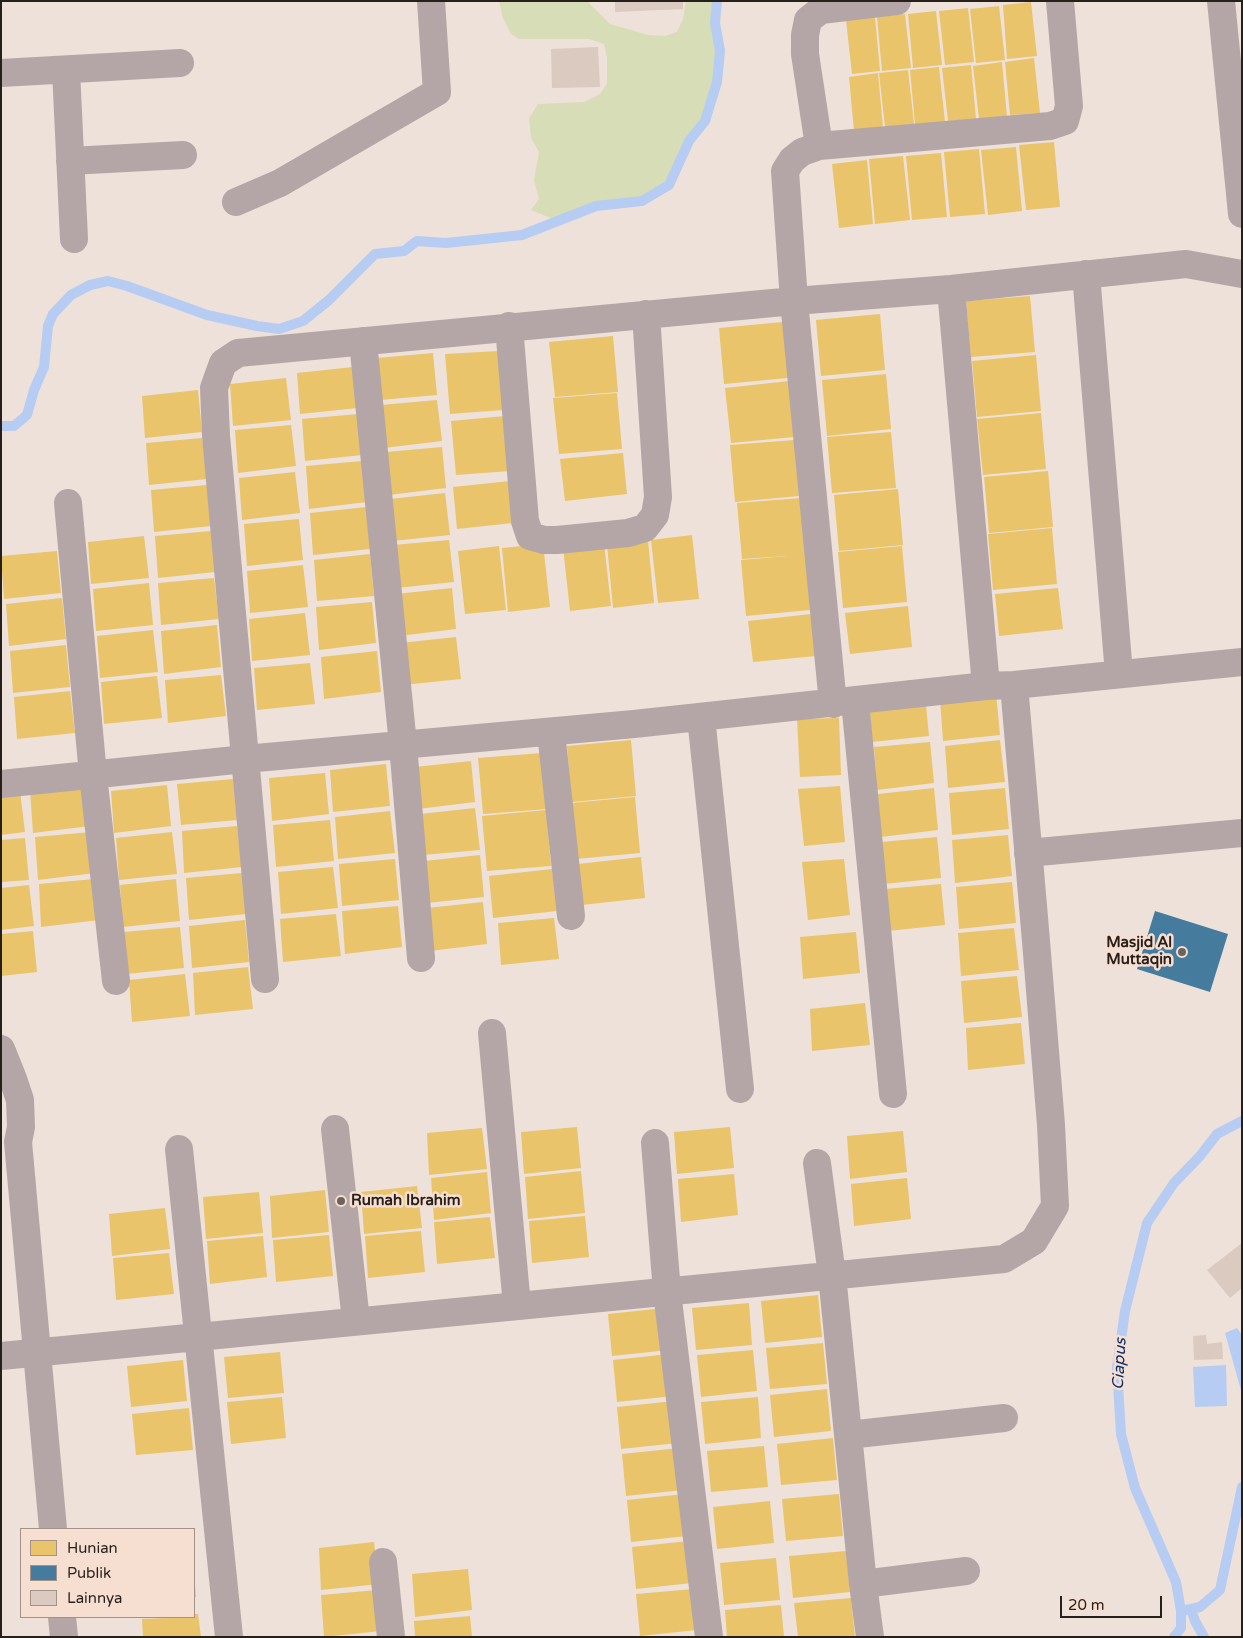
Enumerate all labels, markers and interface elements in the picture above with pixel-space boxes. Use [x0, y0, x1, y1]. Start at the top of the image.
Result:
place label: Masjid Al Muttaqin [1106, 934, 1172, 969]
marker: Masjid Al Muttaqin [1176, 946, 1188, 958]
place label: Rumah Ibrahim [351, 1192, 460, 1210]
marker: Rumah Ibrahim [335, 1195, 347, 1207]
water label: Ciapus [1109, 1338, 1131, 1390]
legend [20, 1528, 195, 1618]
text: Hunian [67, 1539, 118, 1557]
text: Publik [67, 1564, 111, 1582]
scale bar [1063, 1586, 1166, 1618]
text: Lainnya [67, 1589, 122, 1607]
text: 20 m [1068, 1596, 1105, 1614]

